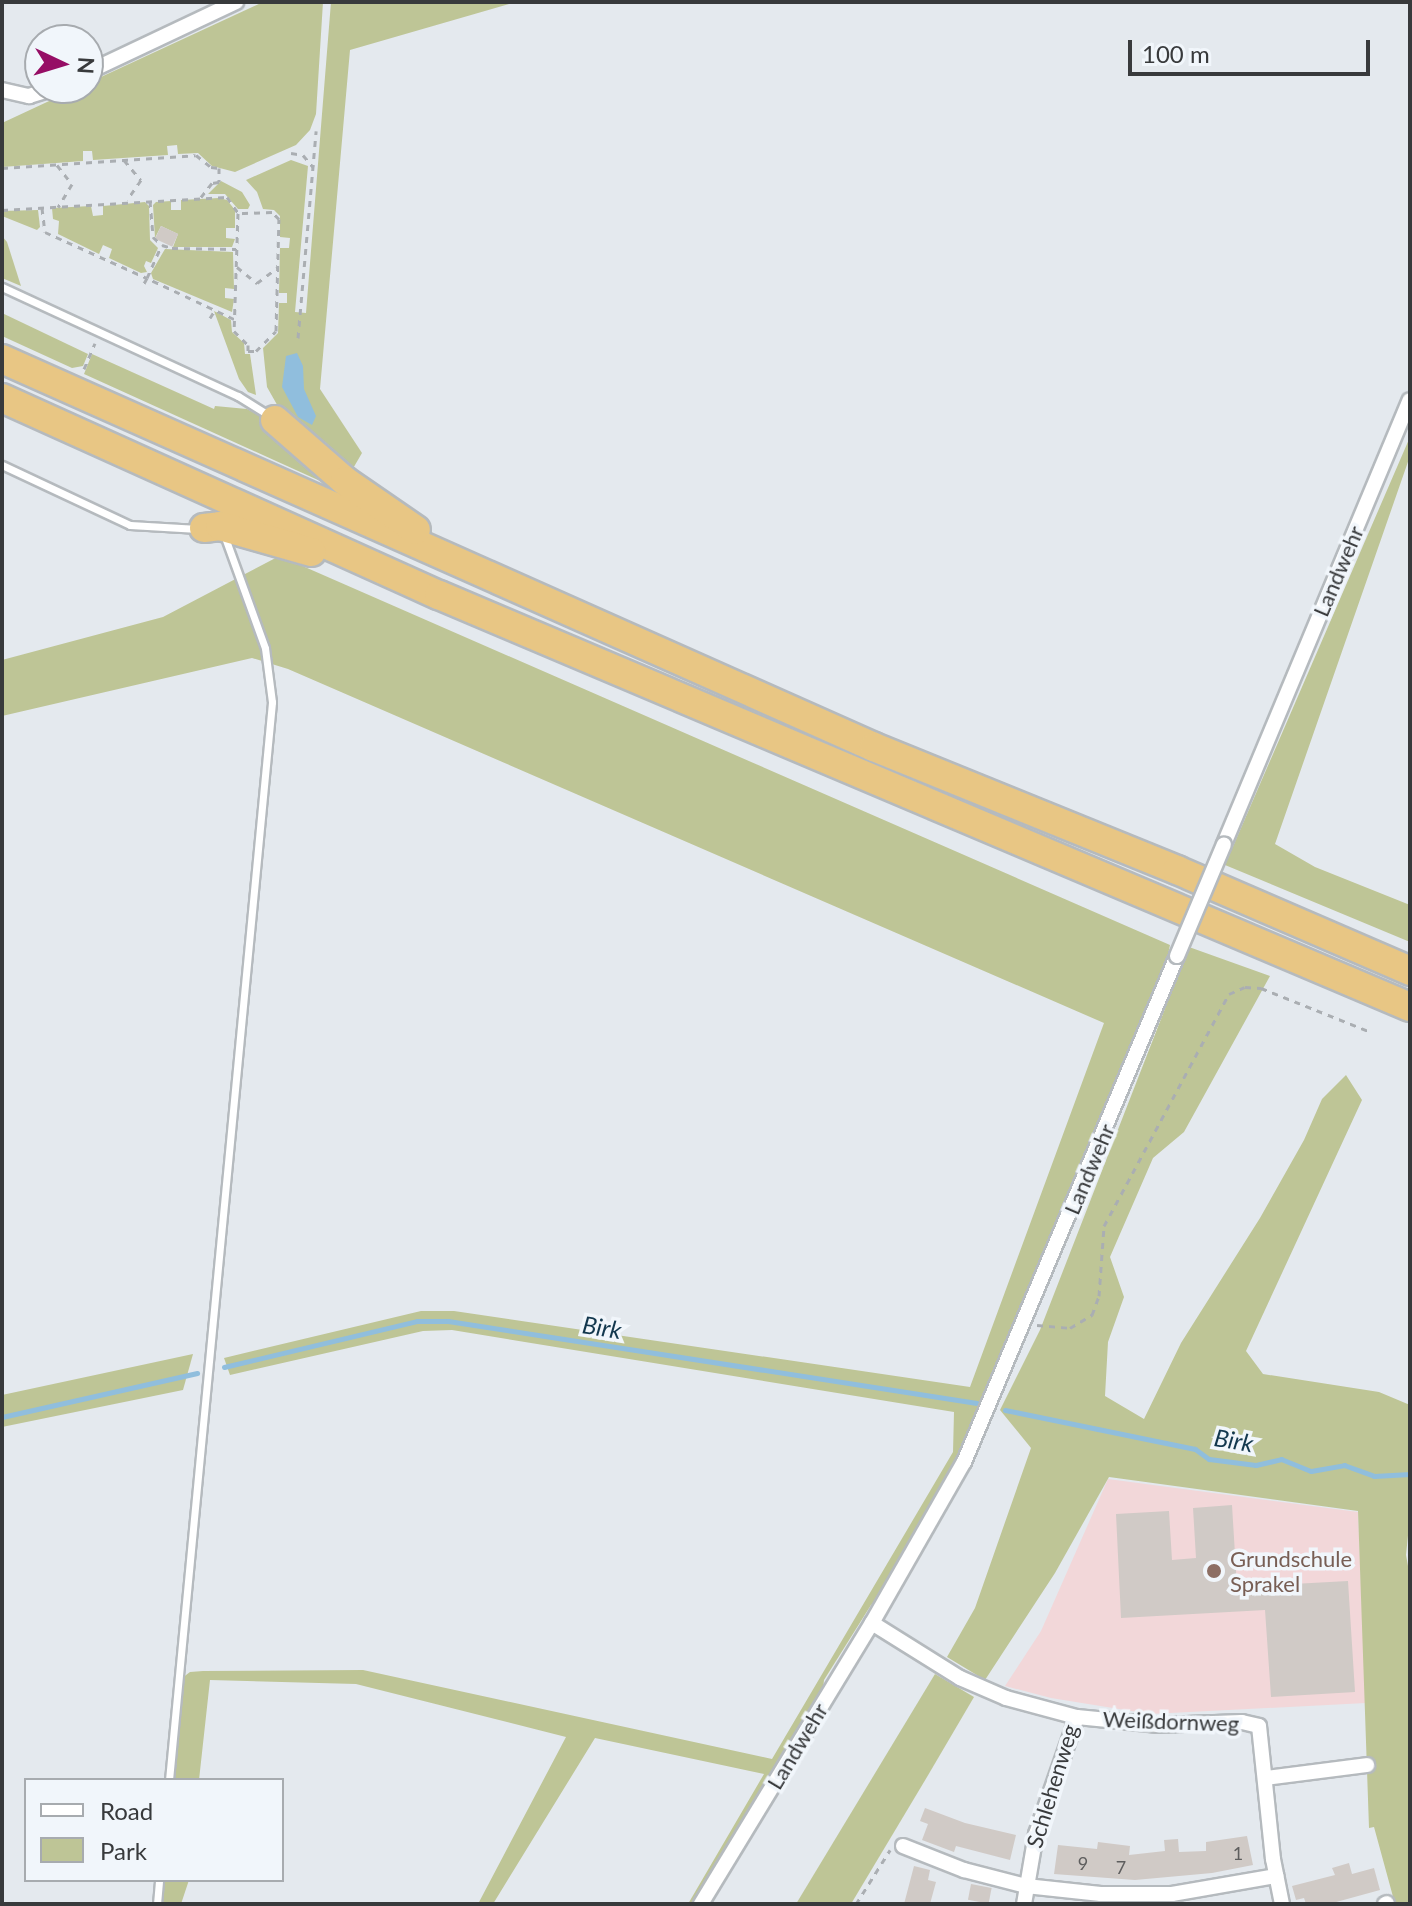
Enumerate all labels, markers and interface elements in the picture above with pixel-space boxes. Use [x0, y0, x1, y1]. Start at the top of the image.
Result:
north arrow [24, 24, 104, 104]
scale bar [1132, 24, 1374, 74]
text: 100 m [1142, 39, 1210, 68]
text: N [72, 56, 101, 75]
street label: Landwehr [1307, 522, 1369, 620]
street label: Landwehr [1058, 1120, 1120, 1218]
water label: Birk [580, 1310, 624, 1344]
water label: Birk [1212, 1422, 1256, 1458]
place label: Grundschule Sprakel [1230, 1545, 1352, 1596]
marker: Grundschule Sprakel [1205, 1562, 1223, 1580]
street label: Landwehr [761, 1698, 833, 1794]
street label: Weißdornweg [1102, 1705, 1240, 1737]
street label: Schlehenweg [1021, 1721, 1083, 1851]
legend [24, 1778, 284, 1882]
text: Road [100, 1796, 153, 1825]
text: Park [100, 1836, 147, 1865]
house number: 1 [1233, 1842, 1243, 1864]
house number: 9 [1078, 1852, 1088, 1874]
house number: 7 [1116, 1856, 1126, 1878]

